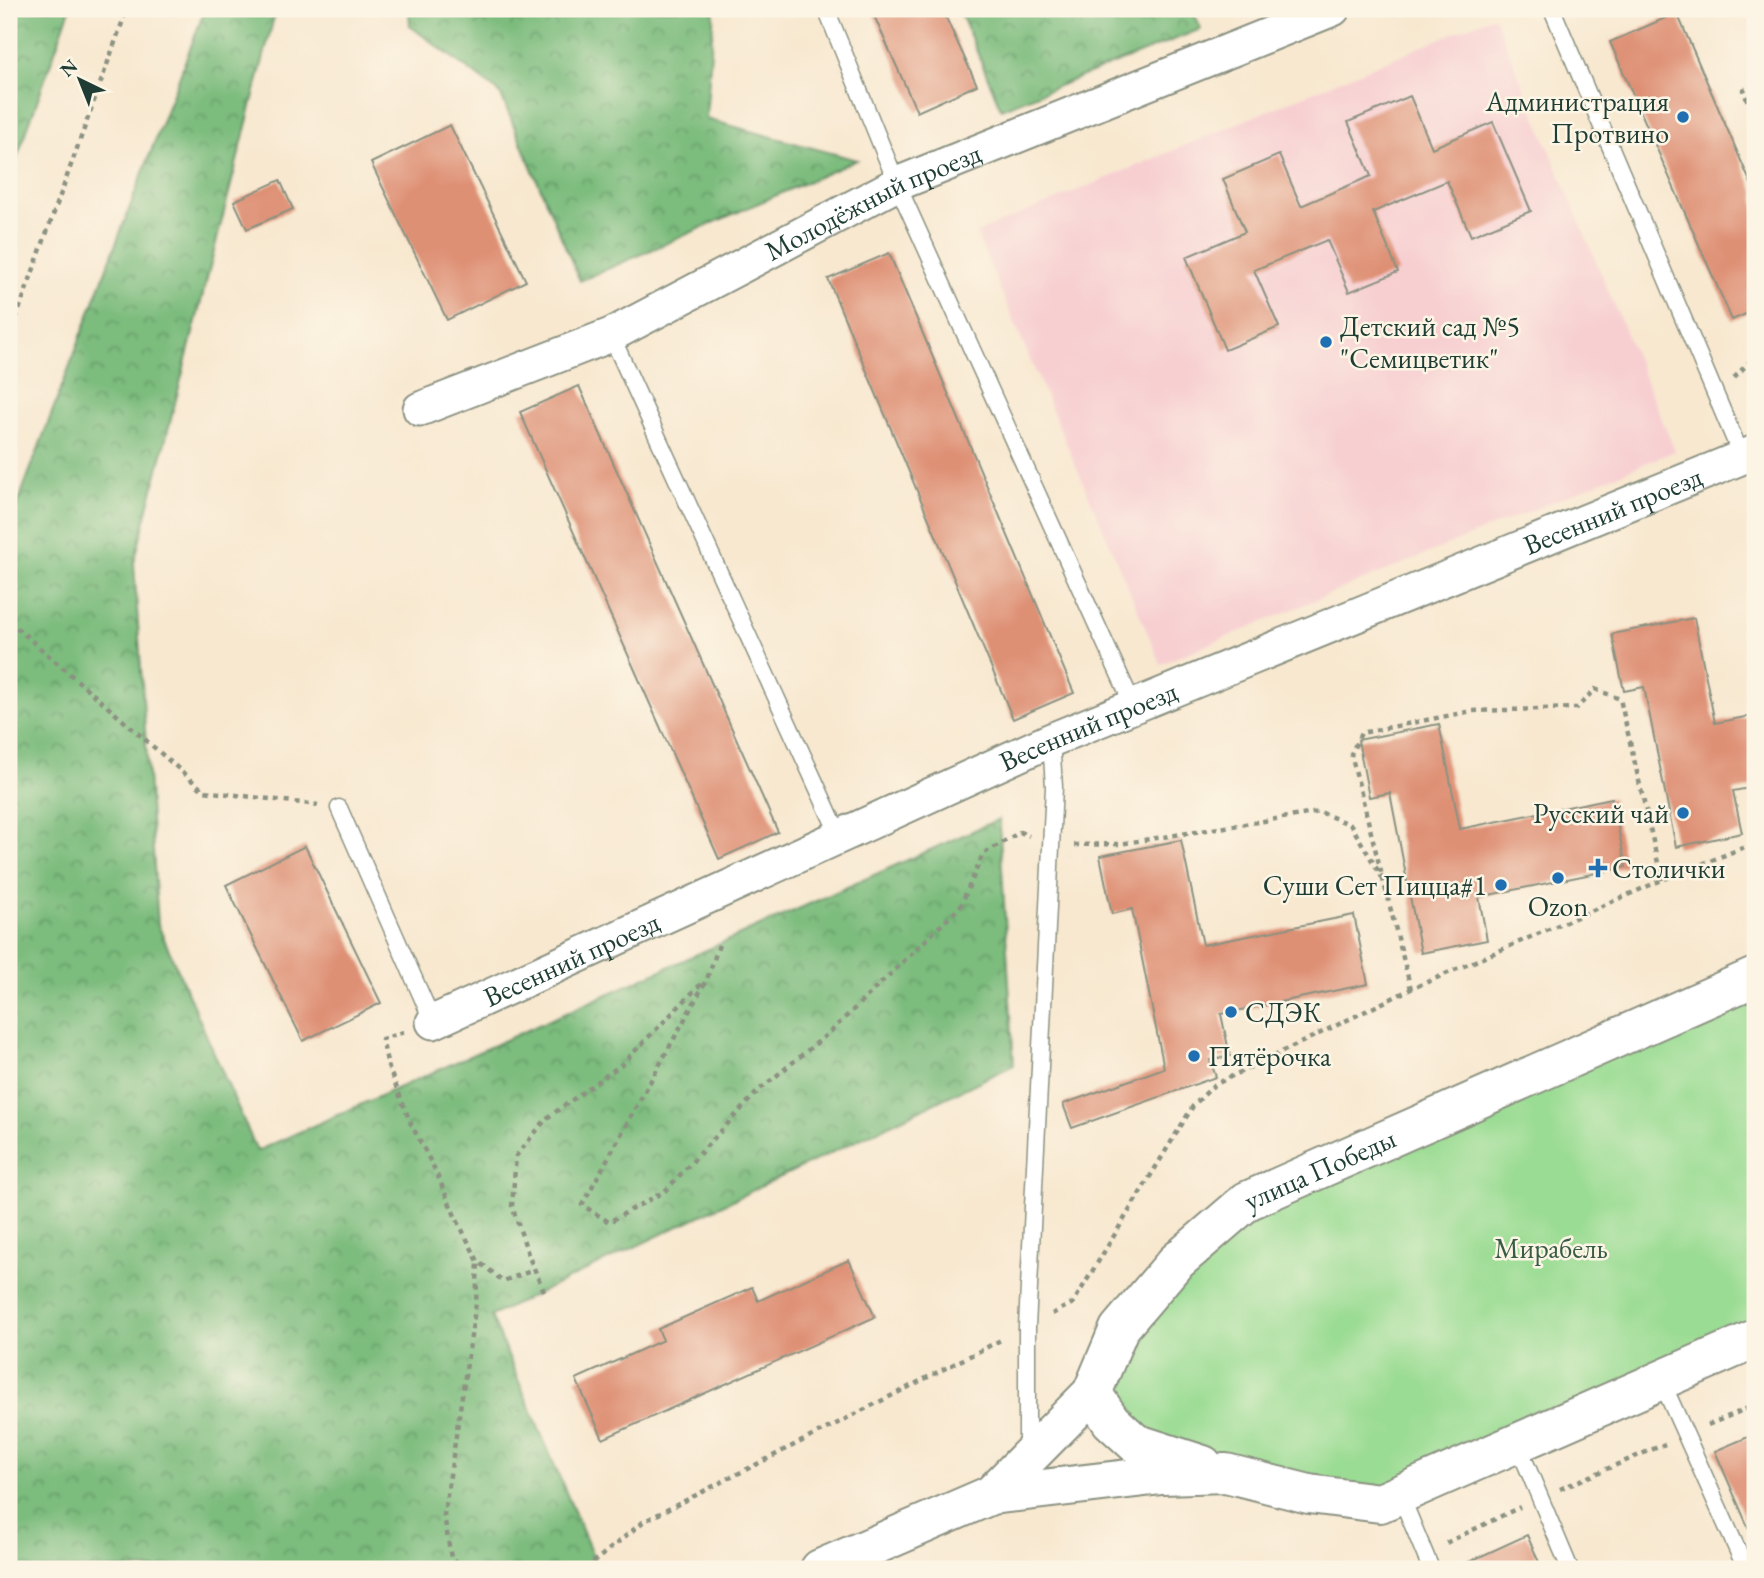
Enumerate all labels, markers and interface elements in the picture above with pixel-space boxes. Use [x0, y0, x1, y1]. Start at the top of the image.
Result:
north arrow [46, 46, 116, 116]
text: N [55, 53, 83, 82]
place label: Администрация Протвино [1485, 83, 1669, 151]
marker: Администрация Протвино [1675, 109, 1691, 125]
street label: Молодёжный проезд [758, 134, 986, 269]
place label: Детский сад №5 "Семицветик" [1340, 308, 1520, 376]
marker: Детский сад №5 "Семицветик" [1318, 334, 1334, 350]
street label: Весенний проезд [1518, 458, 1707, 563]
street label: Весенний проезд [993, 672, 1183, 779]
place label: Русский чай [1533, 795, 1669, 831]
marker: Русский чай [1675, 805, 1691, 821]
place label: Столички [1612, 850, 1726, 886]
marker: Столички [1590, 860, 1606, 876]
place label: Суши Сет Пицца#1 [1263, 867, 1487, 903]
marker: Ozon [1550, 870, 1566, 886]
marker: Суши Сет Пицца#1 [1493, 877, 1509, 893]
place label: Ozon [1528, 888, 1588, 924]
street label: Весенний проезд [478, 903, 665, 1015]
place label: СДЭК [1245, 994, 1322, 1030]
marker: СДЭК [1223, 1004, 1239, 1020]
place label: Пятёрочка [1208, 1038, 1332, 1074]
marker: Пятёрочка [1186, 1048, 1202, 1064]
street label: улица Победы [1238, 1120, 1401, 1218]
park label: Мирабель [1494, 1230, 1608, 1266]

